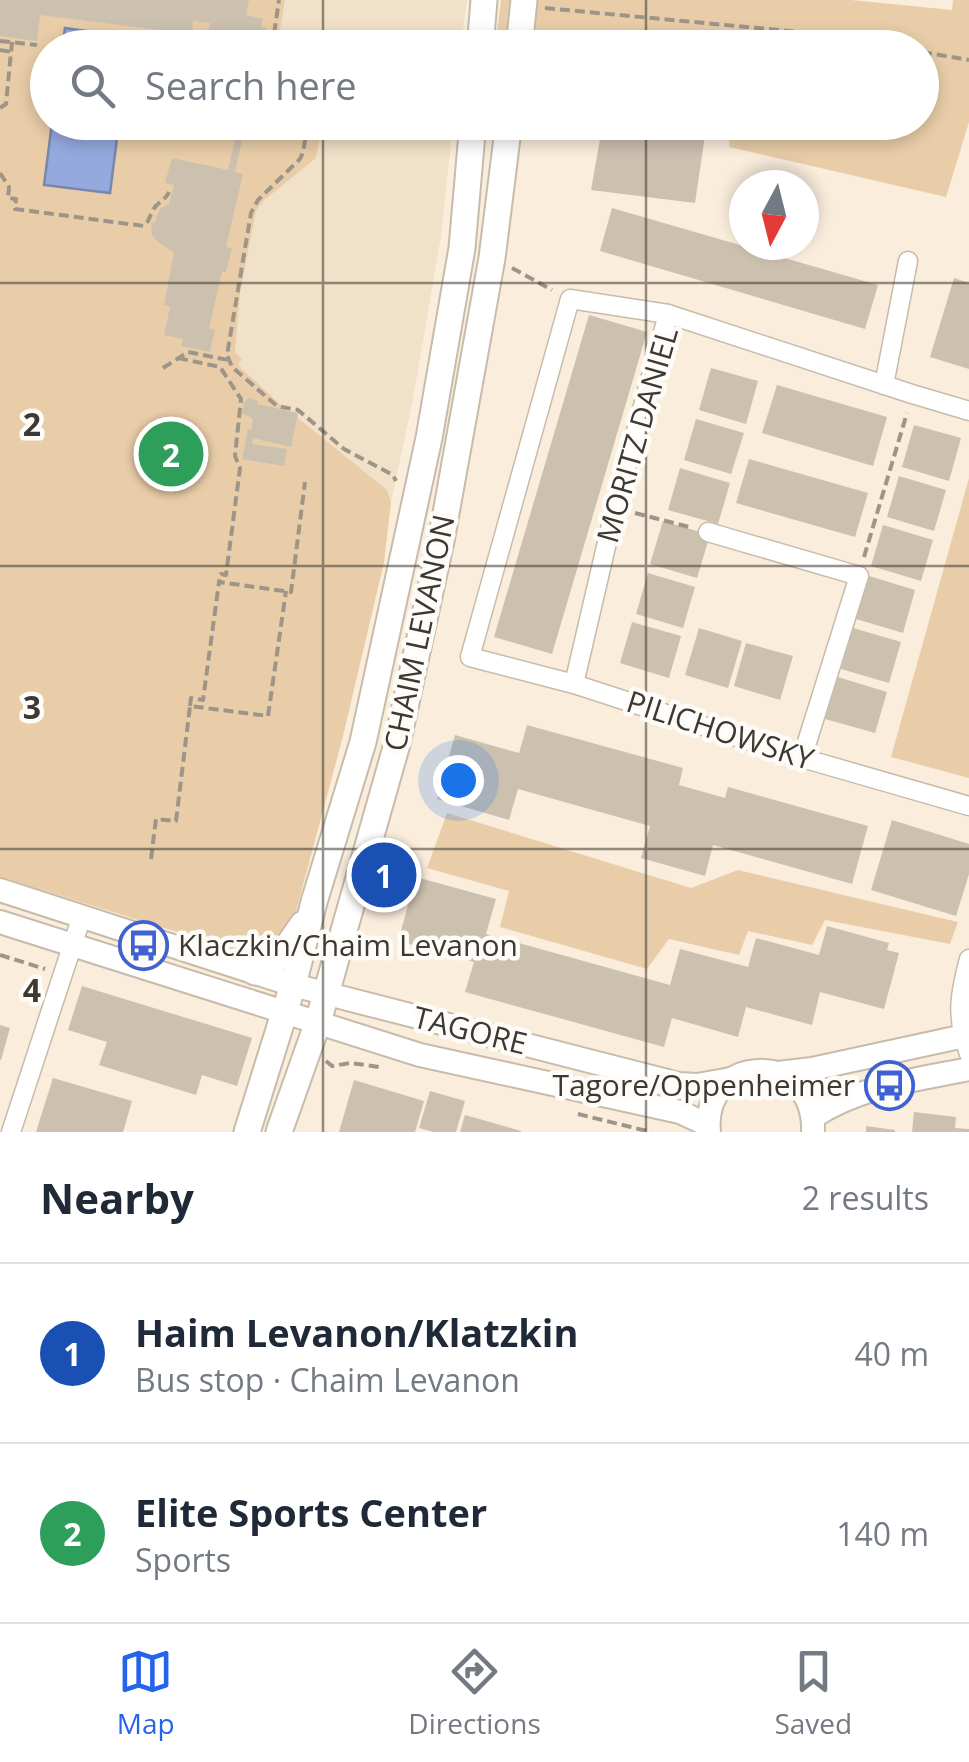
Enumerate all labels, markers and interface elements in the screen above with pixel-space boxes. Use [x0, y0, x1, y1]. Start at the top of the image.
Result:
search box [30, 30, 939, 140]
icon: search [65, 58, 120, 113]
text: Search here [145, 59, 357, 111]
north arrow [729, 170, 819, 260]
street label: MORITZ DANIEL [586, 322, 687, 547]
text: 2 [23, 402, 41, 445]
pin: 2 [138, 416, 204, 492]
street label: CHAIM LEVANON [373, 511, 464, 755]
street label: PILICHOWSKY [622, 680, 819, 779]
text: 3 [23, 685, 41, 728]
your location [433, 755, 484, 806]
pin: 1 [352, 838, 416, 912]
bus stop icon: Klaczkin/Chaim Levanon [117, 920, 169, 972]
place label: Klaczkin/Chaim Levanon [178, 924, 518, 965]
text: 4 [23, 968, 41, 1011]
street label: TAGORE [409, 996, 532, 1063]
bus stop icon: Tagore/Oppenheimer [864, 1060, 916, 1112]
place label: Tagore/Oppenheimer [552, 1064, 855, 1105]
text: Nearby [40, 1169, 194, 1226]
text: 2 results [802, 1176, 929, 1219]
text: Haim Levanon/Klatzkin [135, 1306, 578, 1358]
text: 1 [63, 1332, 82, 1375]
text: 40 m [854, 1332, 929, 1375]
text: Bus stop · Chaim Levanon [135, 1358, 520, 1401]
text: Elite Sports Center [135, 1486, 487, 1538]
text: 2 [63, 1512, 82, 1555]
text: 140 m [836, 1512, 929, 1555]
text: Sports [135, 1538, 231, 1581]
tab: Map [117, 1644, 175, 1742]
tab: Directions [408, 1644, 541, 1742]
tab: Saved [774, 1644, 852, 1742]

